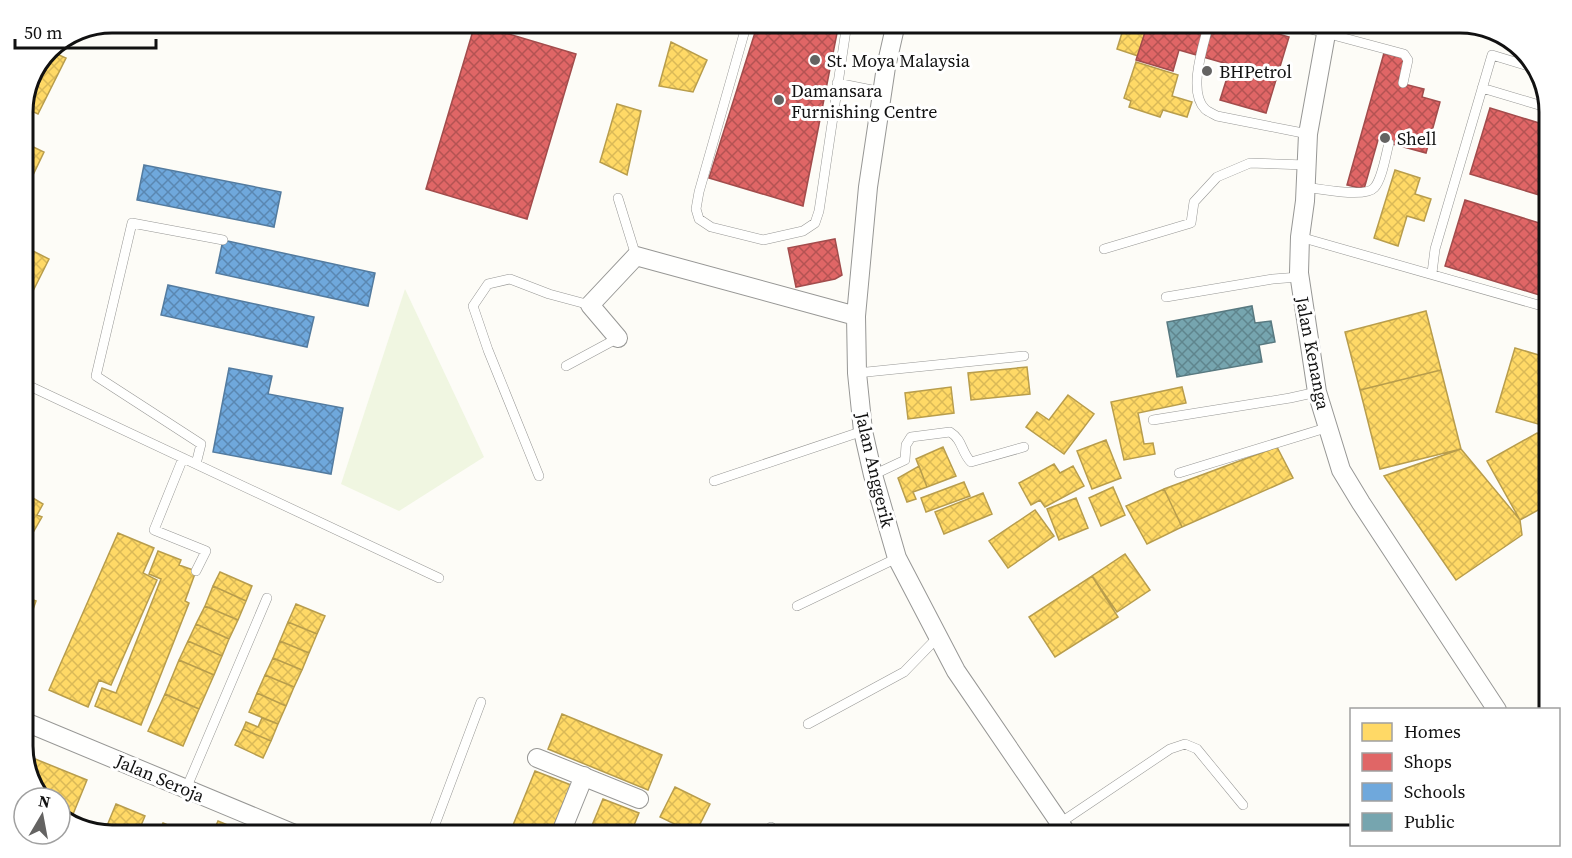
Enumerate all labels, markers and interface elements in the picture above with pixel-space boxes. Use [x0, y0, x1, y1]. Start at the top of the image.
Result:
scale bar [15, 12, 156, 50]
text: 50 m [24, 20, 62, 45]
place label: St. Moya Malaysia [827, 48, 971, 73]
marker: St. Moya Malaysia [808, 53, 822, 67]
place label: BHPetrol [1219, 59, 1292, 84]
marker: BHPetrol [1200, 64, 1214, 78]
place label: Damansara Furnishing Centre [791, 78, 937, 124]
marker: Damansara Furnishing Centre [772, 93, 786, 107]
place label: Shell [1397, 126, 1437, 151]
marker: Shell [1378, 131, 1392, 145]
street label: Jalan Kenanga [1290, 293, 1336, 412]
street label: Jalan Anggerik [849, 409, 900, 530]
legend [1350, 708, 1560, 846]
text: Homes [1404, 719, 1461, 744]
street label: Jalan Seroja [111, 748, 209, 808]
text: Shops [1404, 749, 1452, 774]
text: Schools [1404, 779, 1466, 804]
north arrow [12, 786, 72, 846]
text: N [37, 789, 53, 813]
text: Public [1404, 809, 1455, 834]

